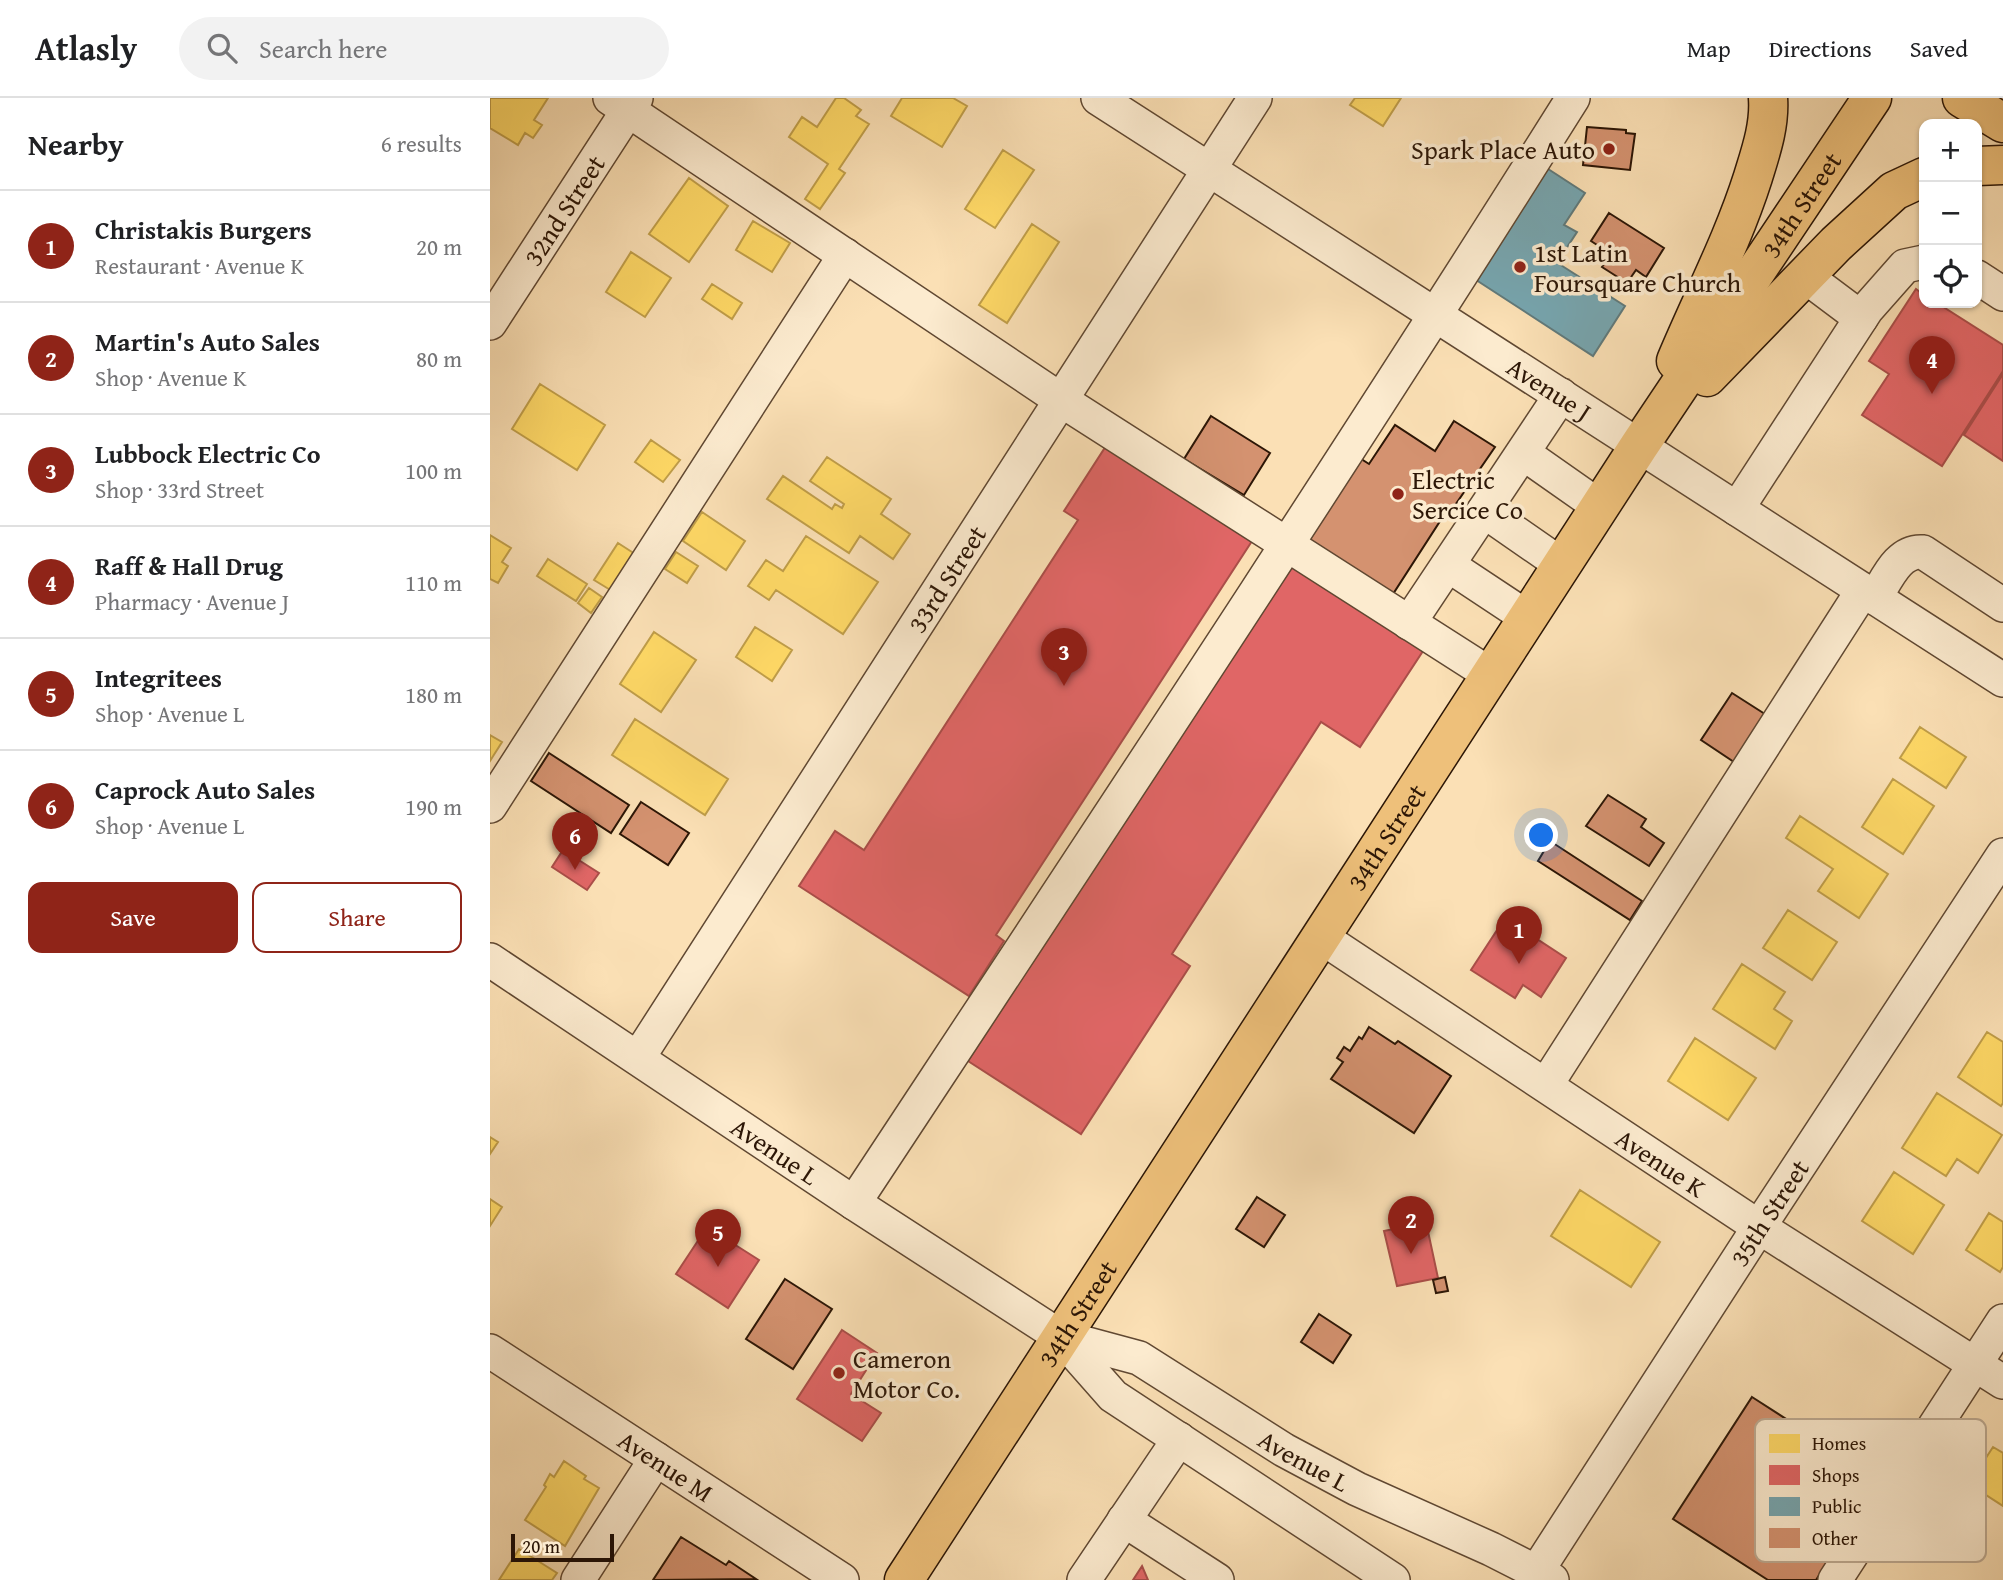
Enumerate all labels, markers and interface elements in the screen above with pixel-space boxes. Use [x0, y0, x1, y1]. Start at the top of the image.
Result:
search box [179, 17, 669, 80]
text: Atlasly [35, 24, 137, 72]
icon: search [203, 29, 241, 67]
text: Search here [259, 29, 387, 68]
text: Map [1687, 31, 1731, 66]
text: Directions [1769, 31, 1872, 66]
text: Saved [1910, 31, 1968, 66]
map controls [1919, 119, 1982, 308]
button: + [1919, 119, 1982, 182]
text: Nearby [28, 122, 124, 166]
text: 6 results [381, 127, 462, 160]
place label: Spark Place Auto [1411, 130, 1595, 169]
marker: Spark Place Auto [1601, 141, 1617, 157]
street label: 34th Street [1751, 144, 1850, 265]
street label: 32nd Street [513, 147, 614, 273]
button: − [1919, 182, 1982, 245]
text: Christakis Burgers [95, 210, 312, 249]
text: 1 [45, 230, 57, 263]
text: 20 m [416, 230, 462, 263]
place label: 1st Latin Foursquare Church [1534, 233, 1742, 302]
button: locate [1919, 245, 1982, 308]
text: Restaurant · Avenue K [95, 249, 304, 282]
marker: 1st Latin Foursquare Church [1512, 259, 1528, 275]
text: Martin's Auto Sales [95, 322, 320, 361]
pin: 4 [1909, 336, 1955, 394]
text: 2 [45, 342, 57, 375]
text: 80 m [416, 342, 462, 375]
street label: Avenue J [1500, 347, 1600, 430]
text: Shop · Avenue K [95, 361, 247, 394]
text: Lubbock Electric Co [95, 434, 321, 473]
text: 3 [45, 454, 57, 487]
text: 100 m [405, 454, 462, 487]
place label: Electric Sercice Co [1412, 460, 1523, 529]
text: Shop · 33rd Street [95, 473, 264, 506]
marker: Electric Sercice Co [1390, 486, 1406, 502]
street label: 33rd Street [897, 517, 995, 640]
text: Raff & Hall Drug [95, 546, 283, 585]
text: 4 [45, 566, 57, 599]
text: 110 m [405, 566, 462, 599]
text: Pharmacy · Avenue J [95, 585, 289, 618]
pin: 3 [1041, 628, 1087, 686]
text: Integritees [95, 658, 222, 697]
text: 5 [45, 678, 57, 711]
text: 180 m [405, 678, 462, 711]
text: Shop · Avenue L [95, 697, 244, 730]
text: Caprock Auto Sales [95, 770, 315, 809]
street label: 34th Street [1337, 775, 1435, 898]
text: 6 [45, 790, 57, 823]
text: 190 m [405, 790, 462, 823]
text: Shop · Avenue L [95, 809, 244, 842]
pin: 6 [552, 812, 598, 870]
your location [1524, 818, 1558, 852]
button: Save [28, 882, 238, 953]
button: Share [252, 882, 462, 953]
pin: 1 [1496, 906, 1542, 964]
street label: Avenue L [724, 1107, 827, 1194]
street label: Avenue K [1608, 1118, 1715, 1207]
street label: 35th Street [1720, 1151, 1818, 1273]
pin: 2 [1388, 1196, 1434, 1254]
pin: 5 [695, 1209, 741, 1267]
street label: 34th Street [1028, 1252, 1126, 1374]
place label: Cameron Motor Co. [853, 1339, 960, 1408]
marker: Cameron Motor Co. [831, 1365, 847, 1381]
street label: Avenue L [1251, 1419, 1357, 1501]
legend [1755, 1419, 1986, 1562]
street label: Avenue M [611, 1420, 721, 1511]
text: Homes [1812, 1429, 1866, 1457]
text: Shops [1812, 1461, 1859, 1489]
text: Public [1812, 1492, 1861, 1520]
text: Other [1812, 1524, 1858, 1552]
scale bar [511, 1531, 614, 1563]
text: 20 m [522, 1532, 560, 1560]

